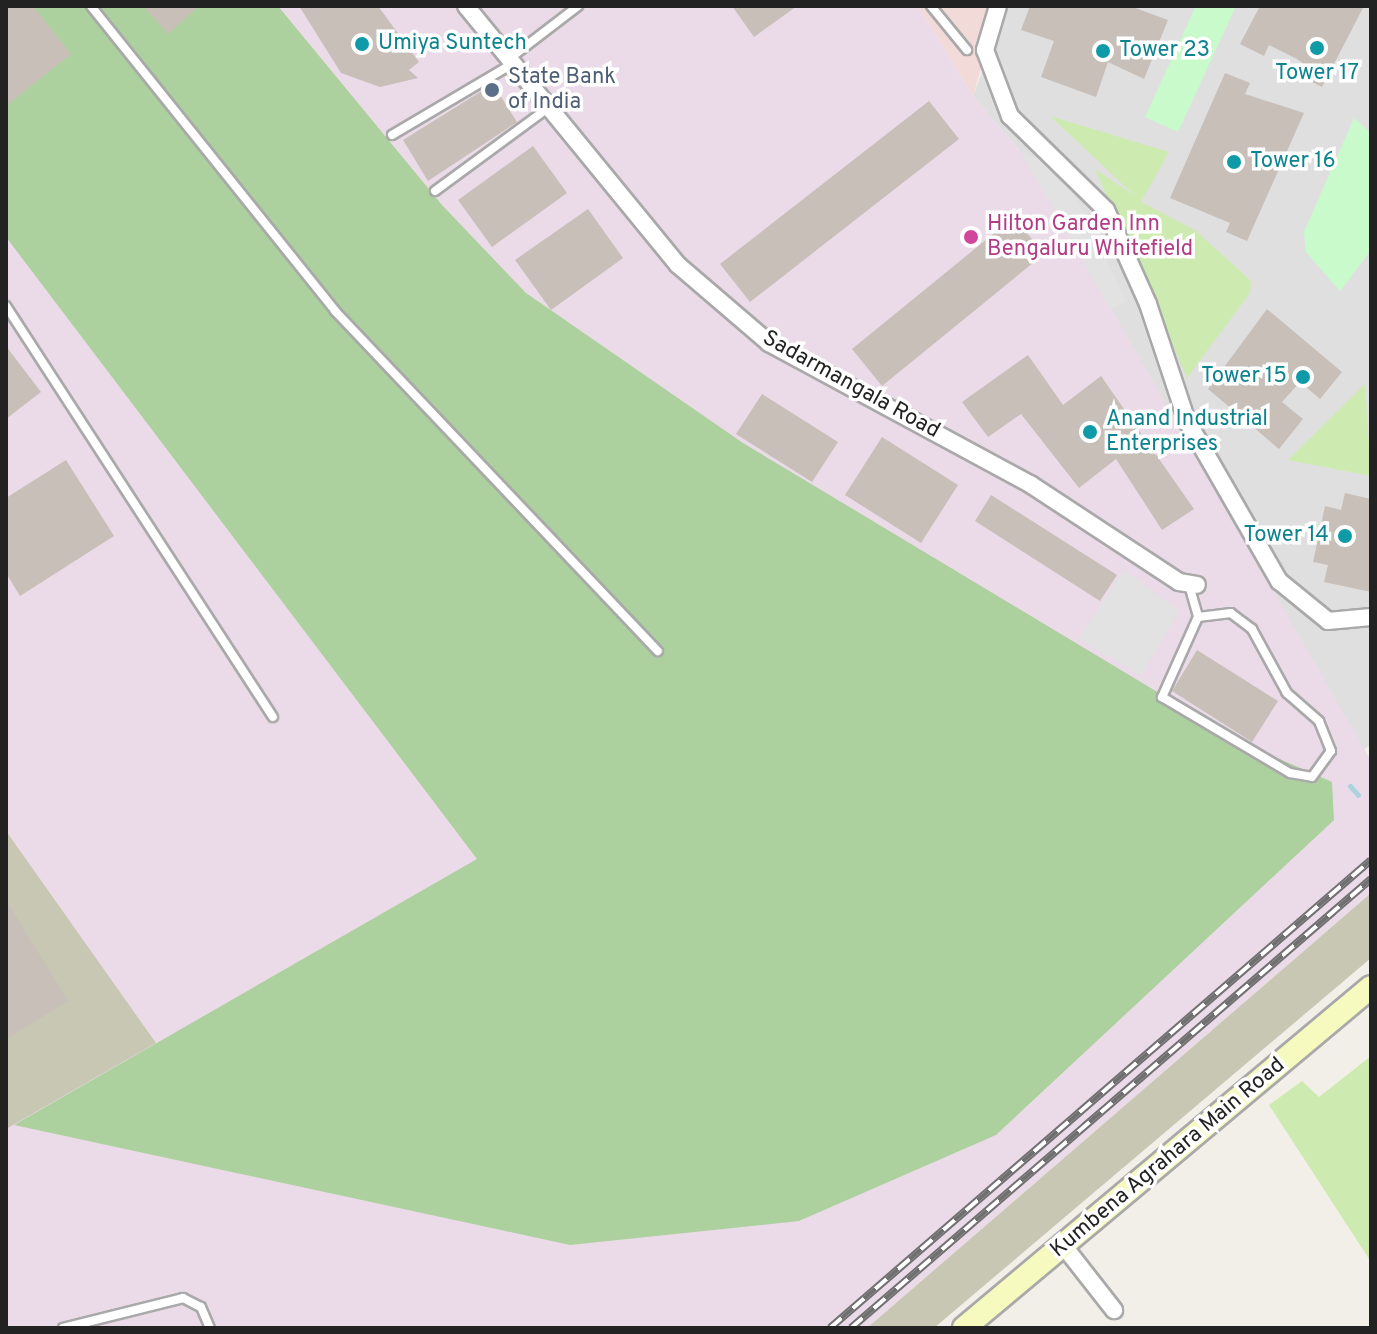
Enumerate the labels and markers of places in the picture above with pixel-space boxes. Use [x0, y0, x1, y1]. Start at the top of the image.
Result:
place label: Umiya Suntech [378, 31, 527, 57]
marker: Umiya Suntech [353, 35, 371, 53]
place label: Tower 23 [1119, 38, 1210, 64]
marker: Tower 17 [1308, 39, 1326, 57]
marker: Tower 23 [1094, 42, 1112, 60]
place label: Tower 17 [1275, 61, 1359, 87]
place label: State Bank of India [508, 64, 616, 116]
marker: State Bank of India [483, 81, 501, 99]
place label: Tower 16 [1250, 149, 1336, 175]
marker: Tower 16 [1225, 153, 1243, 171]
place label: Hilton Garden Inn Bengaluru Whitefield [987, 211, 1194, 262]
marker: Hilton Garden Inn Bengaluru Whitefield [962, 228, 980, 246]
place label: Tower 15 [1201, 364, 1287, 390]
marker: Tower 15 [1294, 368, 1312, 386]
place label: Anand Industrial Enterprises [1106, 406, 1268, 458]
marker: Anand Industrial Enterprises [1081, 423, 1099, 441]
place label: Tower 14 [1243, 523, 1329, 549]
marker: Tower 14 [1336, 527, 1354, 545]

